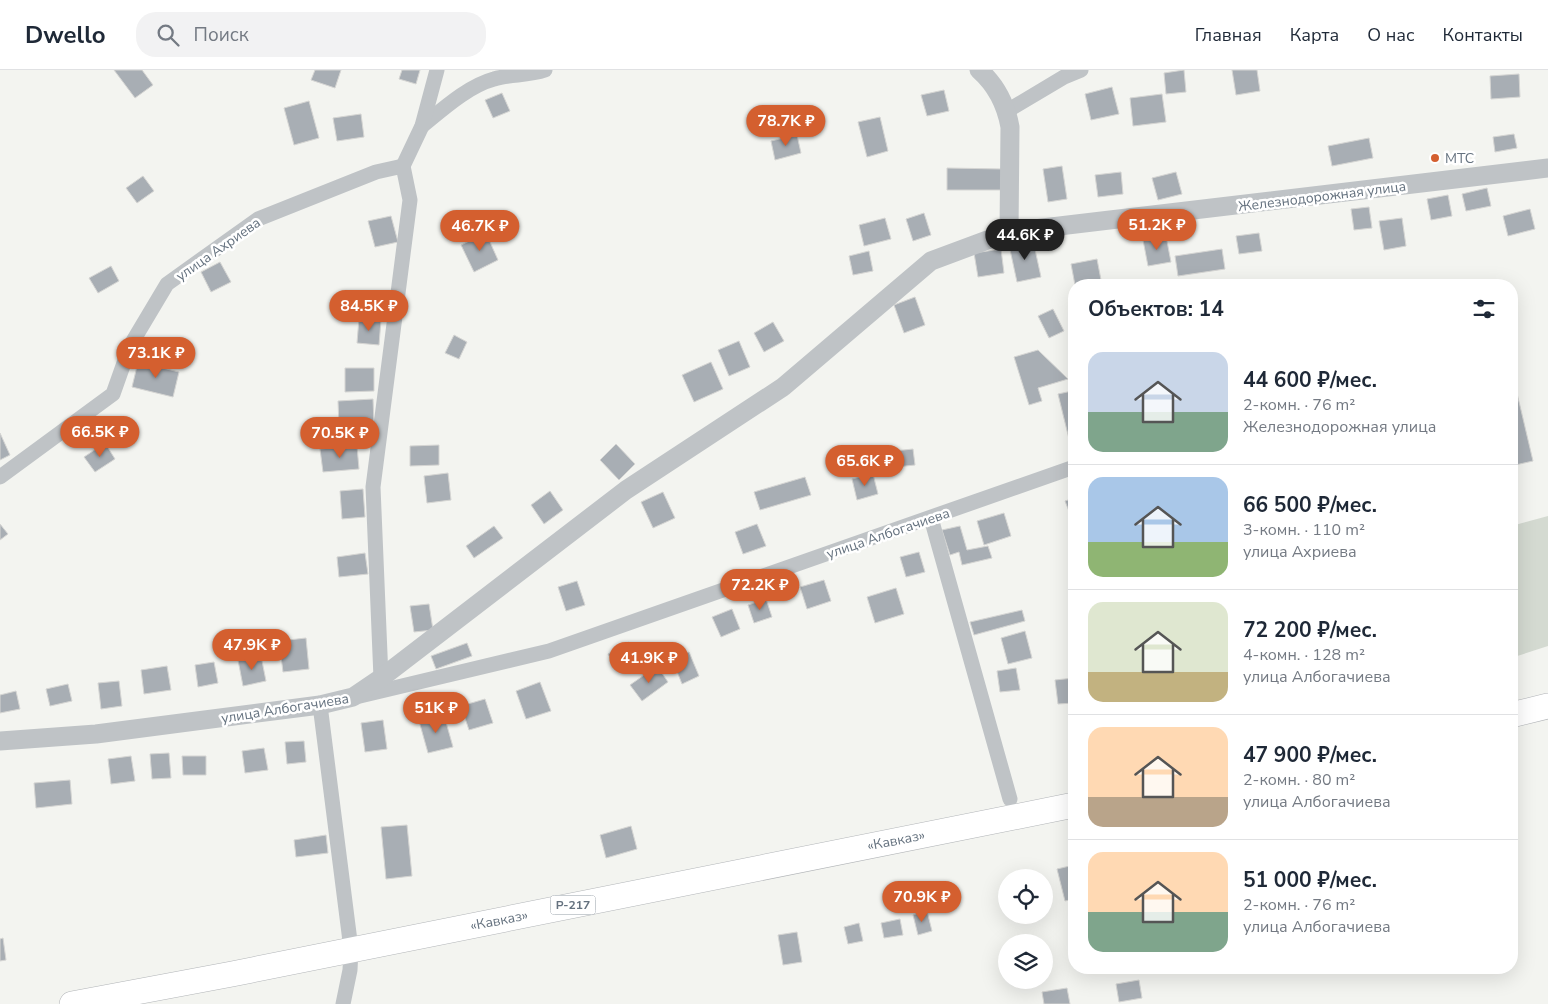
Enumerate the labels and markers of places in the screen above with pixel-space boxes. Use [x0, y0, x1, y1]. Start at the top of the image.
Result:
pin: 78.7K ₽ [740, 104, 832, 147]
place label: МТС [1445, 149, 1474, 168]
marker: МТС [1429, 152, 1441, 164]
pin: 51.2K ₽ [1111, 208, 1203, 251]
pin: 46.7K ₽ [434, 210, 526, 252]
pin: 44.6K ₽ [979, 218, 1071, 261]
pin: 84.5K ₽ [323, 290, 415, 332]
pin: 73.1K ₽ [110, 336, 202, 379]
pin: 66.5K ₽ [54, 416, 146, 458]
pin: 70.5K ₽ [294, 416, 386, 459]
pin: 65.6K ₽ [819, 444, 911, 487]
pin: 72.2K ₽ [714, 568, 806, 611]
pin: 47.9K ₽ [206, 628, 298, 671]
pin: 41.9K ₽ [603, 642, 695, 684]
pin: 51K ₽ [401, 692, 471, 734]
pin: 70.9K ₽ [876, 880, 968, 923]

